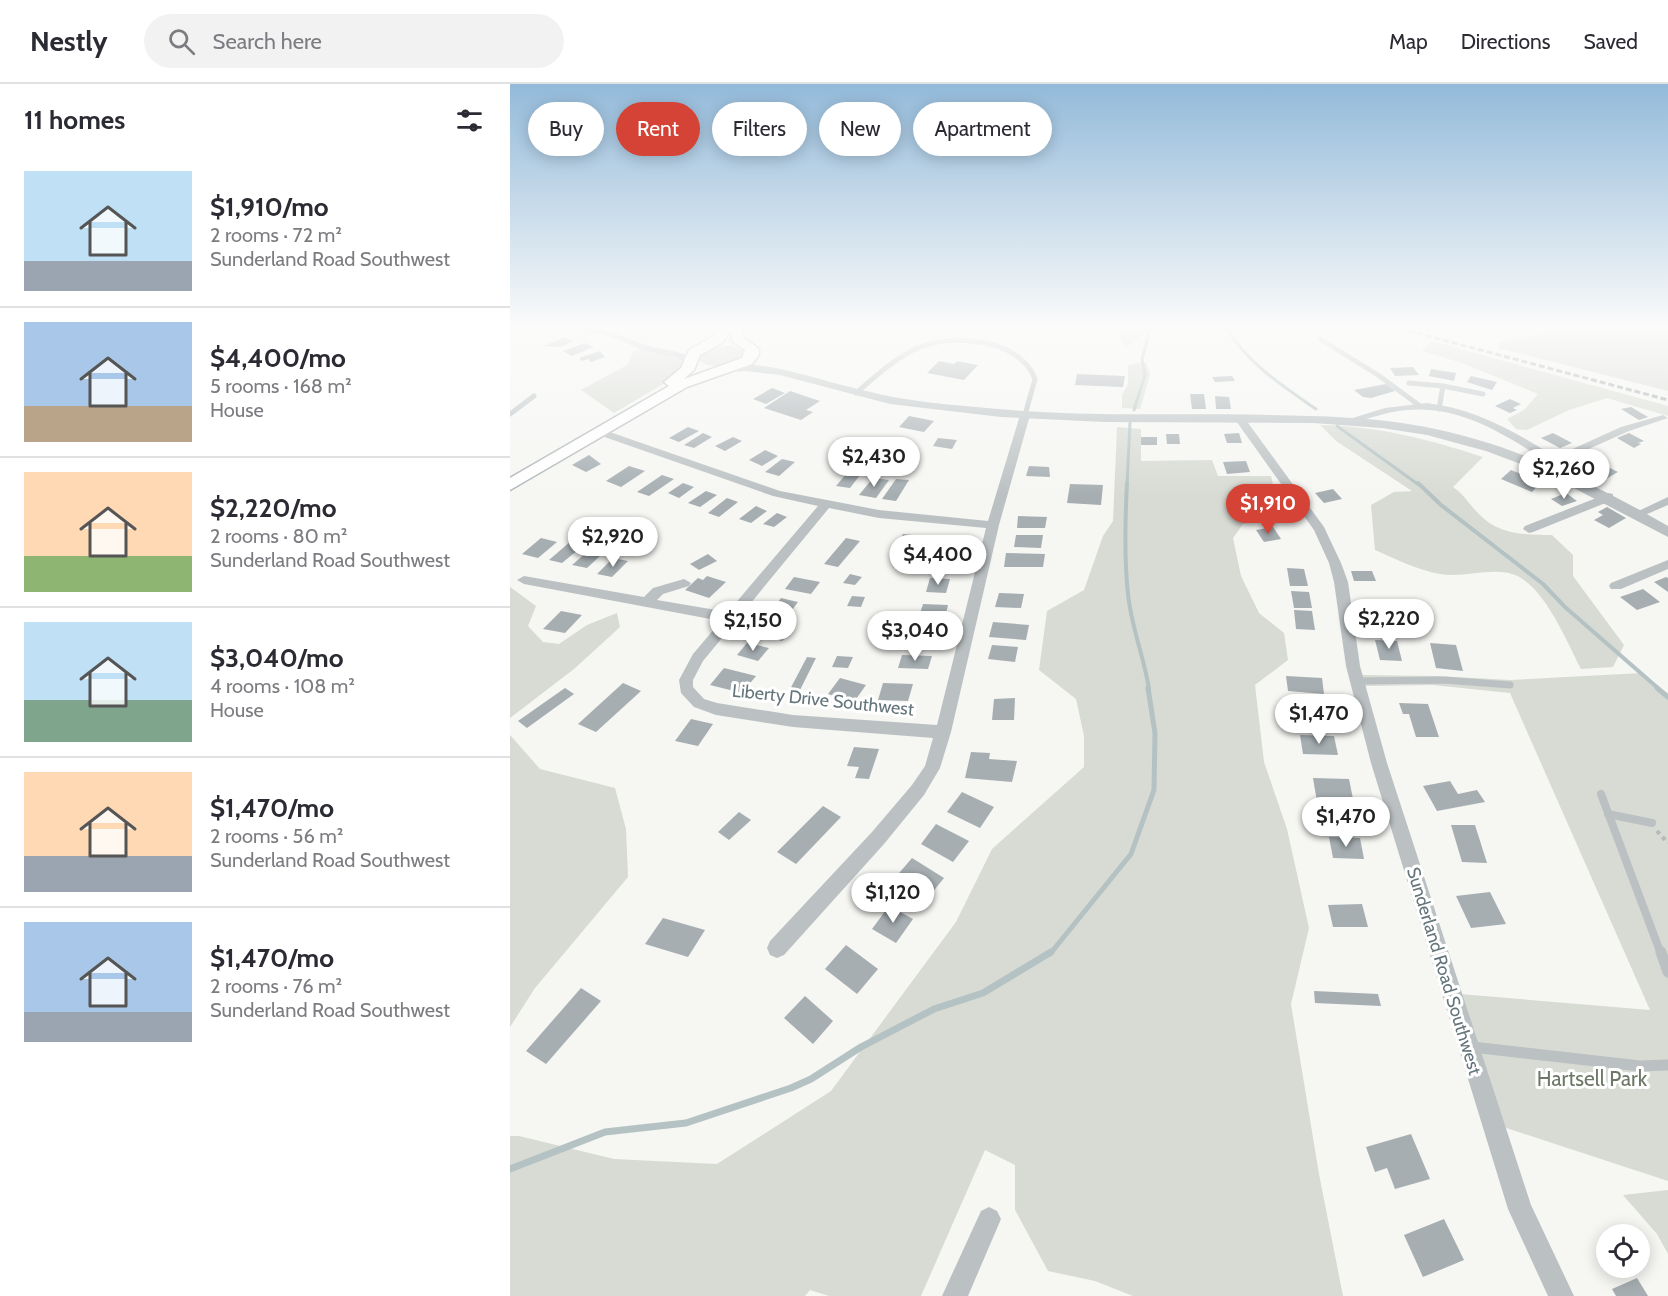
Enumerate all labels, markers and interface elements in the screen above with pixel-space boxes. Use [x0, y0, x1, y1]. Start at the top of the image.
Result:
search box [144, 14, 564, 68]
text: Nestly [30, 24, 108, 58]
icon: search [165, 25, 198, 58]
text: Search here [213, 28, 322, 55]
text: Map [1389, 29, 1428, 54]
text: Directions [1461, 29, 1550, 54]
text: Saved [1583, 29, 1638, 54]
chip: Buy [528, 102, 604, 156]
chip: Rent [616, 102, 700, 156]
chip: Filters [712, 102, 807, 156]
chip: New [819, 102, 901, 156]
chip: Apartment [913, 102, 1052, 156]
text: 11 homes [24, 104, 125, 136]
icon: filters [453, 104, 486, 137]
text: $1,910/mo [210, 191, 329, 223]
icon: home [72, 195, 144, 267]
text: 2 rooms · 72 m² [210, 223, 342, 247]
text: Sunderland Road Southwest [210, 247, 450, 271]
text: $4,400/mo [210, 342, 346, 374]
icon: home [72, 346, 144, 418]
text: 5 rooms · 168 m² [210, 374, 352, 398]
text: House [210, 398, 264, 422]
pin: $2,430 [825, 437, 923, 488]
text: $2,430 [842, 444, 906, 468]
pin: $2,260 [1515, 449, 1613, 500]
text: $2,260 [1533, 456, 1595, 480]
pin: $1,910 [1219, 484, 1317, 535]
text: $1,910 [1240, 491, 1296, 515]
text: $2,220/mo [210, 492, 336, 524]
icon: home [72, 496, 144, 568]
pin: $2,920 [564, 517, 662, 568]
text: 2 rooms · 80 m² [210, 524, 347, 548]
text: $2,920 [582, 524, 644, 548]
pin: $4,400 [889, 535, 987, 586]
text: $4,400 [903, 542, 973, 566]
text: Sunderland Road Southwest [210, 548, 450, 572]
pin: $2,220 [1340, 599, 1438, 650]
pin: $2,150 [704, 601, 802, 652]
text: $2,220 [1358, 606, 1420, 630]
text: $2,150 [724, 608, 782, 632]
pin: $3,040 [866, 611, 964, 662]
text: $3,040 [881, 618, 949, 642]
text: $3,040/mo [210, 642, 343, 674]
icon: home [72, 646, 144, 718]
text: 4 rooms · 108 m² [210, 674, 355, 698]
street label: Liberty Drive Southwest [731, 680, 915, 720]
pin: $1,470 [1270, 694, 1368, 745]
text: House [210, 698, 264, 722]
text: $1,470 [1289, 701, 1349, 725]
text: $1,470/mo [210, 792, 334, 824]
icon: home [72, 796, 144, 868]
pin: $1,470 [1297, 797, 1395, 848]
text: $1,470 [1316, 804, 1376, 828]
text: 2 rooms · 56 m² [210, 824, 343, 848]
text: Sunderland Road Southwest [210, 848, 450, 872]
street label: Sunderland Road Southwest [1402, 864, 1486, 1078]
pin: $1,120 [844, 873, 942, 924]
text: $1,120 [865, 880, 921, 904]
text: $1,470/mo [210, 942, 334, 974]
icon: home [72, 946, 144, 1018]
text: 2 rooms · 76 m² [210, 974, 342, 998]
text: Sunderland Road Southwest [210, 998, 450, 1022]
park label: Hartsell Park [1537, 1066, 1648, 1091]
map controls [1596, 1224, 1650, 1278]
button: locate [1596, 1224, 1650, 1278]

